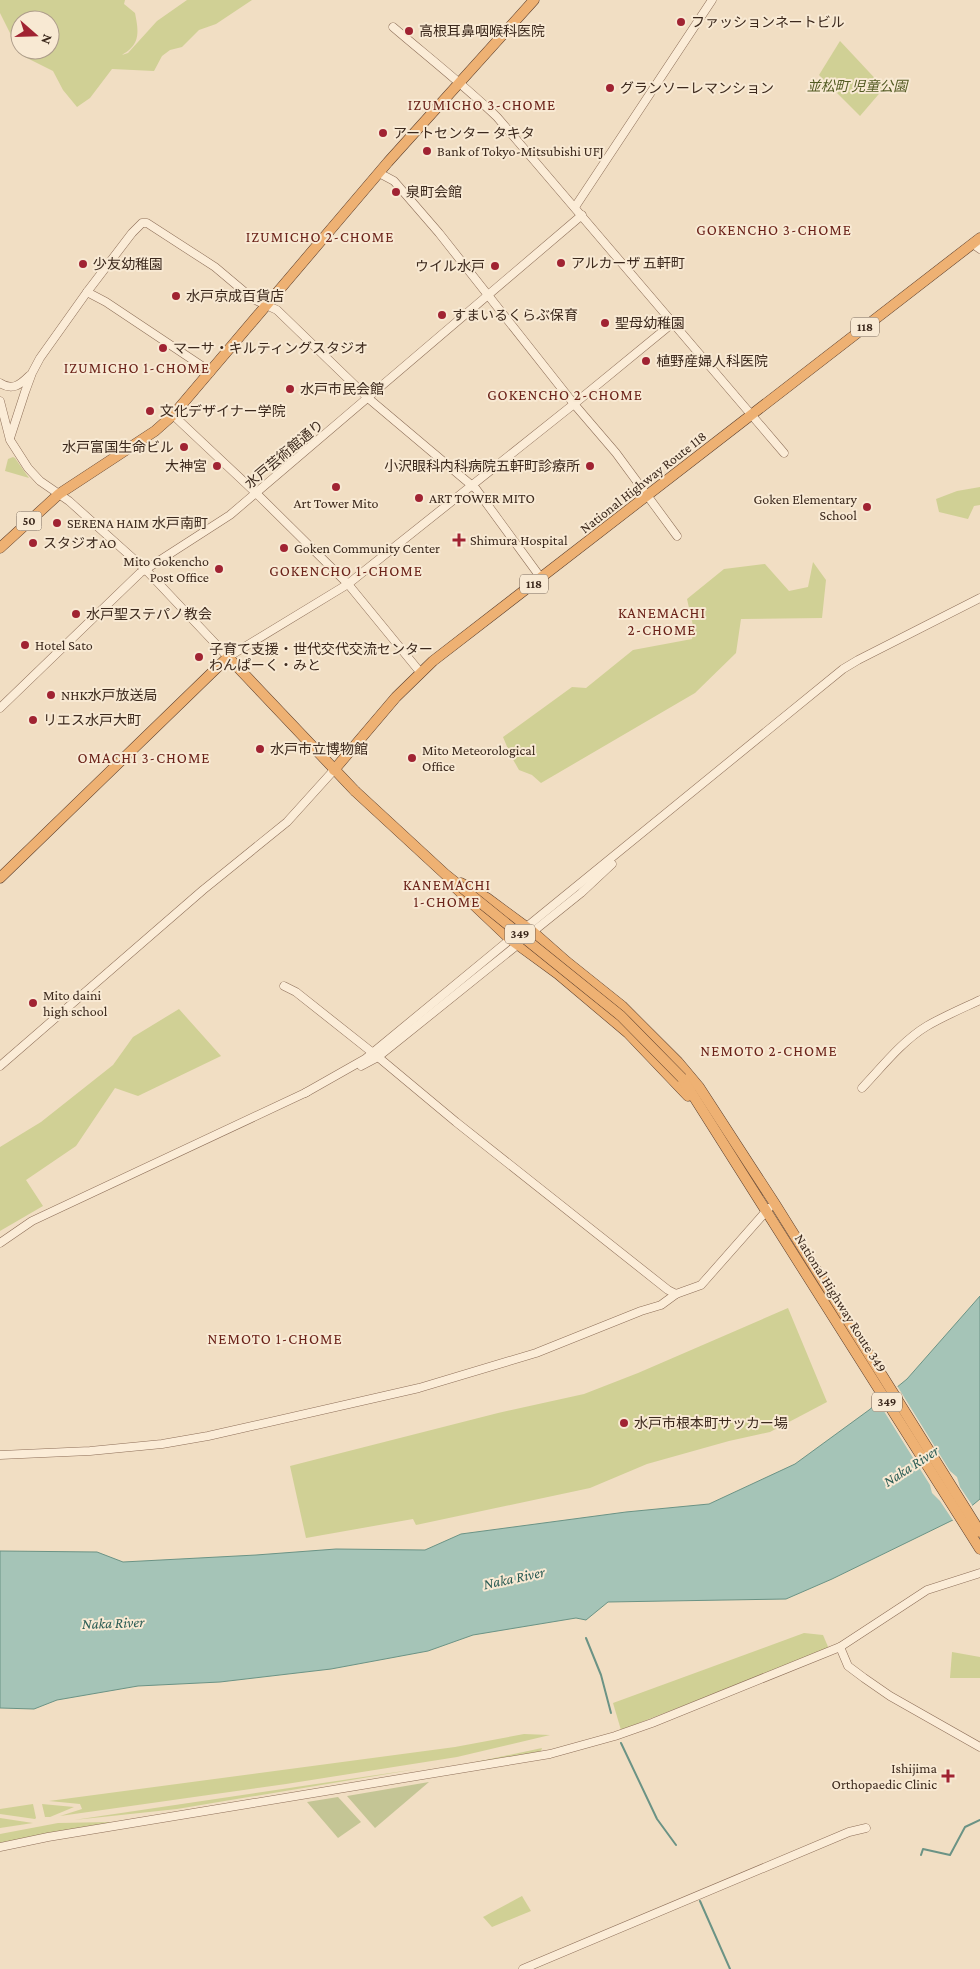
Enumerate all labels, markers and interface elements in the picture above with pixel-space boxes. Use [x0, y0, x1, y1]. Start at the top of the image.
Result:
north arrow [10, 10, 60, 60]
place label: ファッションネートビル [691, 14, 845, 30]
marker: ファッションネートビル [675, 16, 687, 28]
place label: 高根耳鼻咽喉科医院 [419, 23, 545, 39]
marker: 高根耳鼻咽喉科医院 [403, 25, 415, 37]
text: N [38, 32, 56, 47]
park label: 並松町 児童公園 [807, 78, 909, 94]
place label: グランソーレマンション [620, 80, 774, 96]
marker: グランソーレマンション [604, 82, 616, 94]
district label: IZUMICHO 3-CHOME [408, 97, 556, 113]
place label: アートセンター タキタ [393, 125, 535, 141]
marker: アートセンター タキタ [377, 127, 389, 139]
place label: Bank of Tokyo-Mitsubishi UFJ [437, 143, 604, 159]
marker: Bank of Tokyo-Mitsubishi UFJ [421, 145, 433, 157]
place label: 泉町会館 [406, 184, 462, 200]
marker: 泉町会館 [390, 186, 402, 198]
district label: GOKENCHO 3-CHOME [696, 222, 852, 238]
district label: IZUMICHO 2-CHOME [246, 229, 394, 245]
place label: アルカーザ 五軒町 [571, 255, 685, 271]
place label: 少友幼稚園 [93, 256, 163, 272]
marker: アルカーザ 五軒町 [555, 257, 567, 269]
marker: 少友幼稚園 [77, 258, 89, 270]
place label: ウイル水戸 [415, 258, 485, 274]
marker: ウイル水戸 [489, 260, 501, 272]
place label: 水戸京成百貨店 [186, 288, 284, 304]
marker: 水戸京成百貨店 [170, 290, 182, 302]
place label: すまいるくらぶ保育 [452, 307, 578, 323]
marker: すまいるくらぶ保育 [436, 309, 448, 321]
place label: 聖母幼稚園 [615, 315, 685, 331]
marker: 聖母幼稚園 [599, 317, 611, 329]
road number: 118 [851, 318, 879, 337]
place label: マーサ・キルティングスタジオ [173, 340, 368, 356]
marker: マーサ・キルティングスタジオ [157, 342, 169, 354]
place label: 植野産婦人科医院 [656, 353, 768, 369]
marker: 植野産婦人科医院 [640, 355, 652, 367]
district label: IZUMICHO 1-CHOME [64, 360, 210, 376]
place label: 水戸市民会館 [300, 381, 384, 397]
marker: 水戸市民会館 [284, 383, 296, 395]
district label: GOKENCHO 2-CHOME [487, 387, 643, 403]
place label: 文化デザイナー学院 [160, 403, 286, 419]
marker: 文化デザイナー学院 [144, 405, 156, 417]
street label: 水戸芸術館通り [241, 416, 327, 492]
street label: National Highway Route 118 [577, 428, 709, 536]
place label: 水戸富国生命ビル [62, 439, 174, 455]
marker: 水戸富国生命ビル [178, 441, 190, 453]
place label: 大神宮 [165, 458, 207, 474]
place label: 小沢眼科内科病院五軒町診療所 [384, 458, 580, 474]
marker: 大神宮 [211, 460, 223, 472]
marker: 小沢眼科内科病院五軒町診療所 [584, 460, 596, 472]
marker: Art Tower Mito [330, 481, 342, 493]
place label: ART TOWER MITO [429, 490, 535, 506]
place label: Goken Elementary School [753, 491, 858, 523]
marker: ART TOWER MITO [413, 492, 425, 504]
place label: Art Tower Mito [294, 495, 378, 511]
marker: Goken Elementary School [861, 501, 873, 513]
road number: 50 [16, 512, 42, 530]
place label: SERENA HAIM 水戸南町 [67, 515, 208, 531]
marker: SERENA HAIM 水戸南町 [51, 517, 63, 529]
place label: Shimura Hospital [470, 532, 568, 548]
marker: Shimura Hospital [452, 533, 466, 547]
place label: スタジオAO [43, 535, 116, 551]
marker: スタジオAO [27, 537, 39, 549]
place label: Goken Community Center [294, 540, 440, 556]
marker: Goken Community Center [278, 542, 290, 554]
place label: Mito Gokencho Post Office [123, 553, 209, 585]
marker: Mito Gokencho Post Office [213, 563, 225, 575]
district label: GOKENCHO 1-CHOME [269, 563, 423, 579]
road number: 118 [520, 574, 548, 594]
district label: KANEMACHI 2-CHOME [618, 605, 706, 638]
place label: 水戸聖ステパノ教会 [86, 606, 212, 622]
marker: 水戸聖ステパノ教会 [70, 608, 82, 620]
place label: Hotel Sato [35, 637, 93, 653]
marker: Hotel Sato [19, 639, 31, 651]
place label: 子育て支援・世代交代交流センター わんぱーく・みと [209, 641, 433, 673]
marker: 子育て支援・世代交代交流センター わんぱーく・みと [193, 651, 205, 663]
place label: NHK水戸放送局 [61, 687, 157, 703]
marker: NHK水戸放送局 [45, 689, 57, 701]
place label: リエス水戸大町 [43, 712, 141, 728]
marker: リエス水戸大町 [27, 714, 39, 726]
place label: 水戸市立博物館 [270, 741, 368, 757]
place label: Mito Meteorological Office [422, 742, 536, 774]
marker: 水戸市立博物館 [254, 743, 266, 755]
district label: OMACHI 3-CHOME [78, 750, 211, 766]
marker: Mito Meteorological Office [406, 752, 418, 764]
district label: KANEMACHI 1-CHOME [403, 877, 491, 910]
road number: 349 [505, 924, 535, 944]
place label: Mito daini high school [43, 987, 108, 1019]
marker: Mito daini high school [27, 997, 39, 1009]
district label: NEMOTO 2-CHOME [700, 1043, 838, 1059]
street label: National Highway Route 349 [792, 1231, 890, 1375]
district label: NEMOTO 1-CHOME [207, 1331, 343, 1347]
road number: 349 [872, 1392, 902, 1411]
place label: 水戸市根本町サッカー場 [634, 1415, 788, 1431]
marker: 水戸市根本町サッカー場 [618, 1417, 630, 1429]
water label: Naka River [880, 1442, 942, 1490]
water label: Naka River [482, 1564, 547, 1592]
water label: Naka River [81, 1614, 145, 1632]
place label: Ishijima Orthopaedic Clinic [832, 1760, 938, 1792]
marker: Ishijima Orthopaedic Clinic [941, 1769, 955, 1783]

